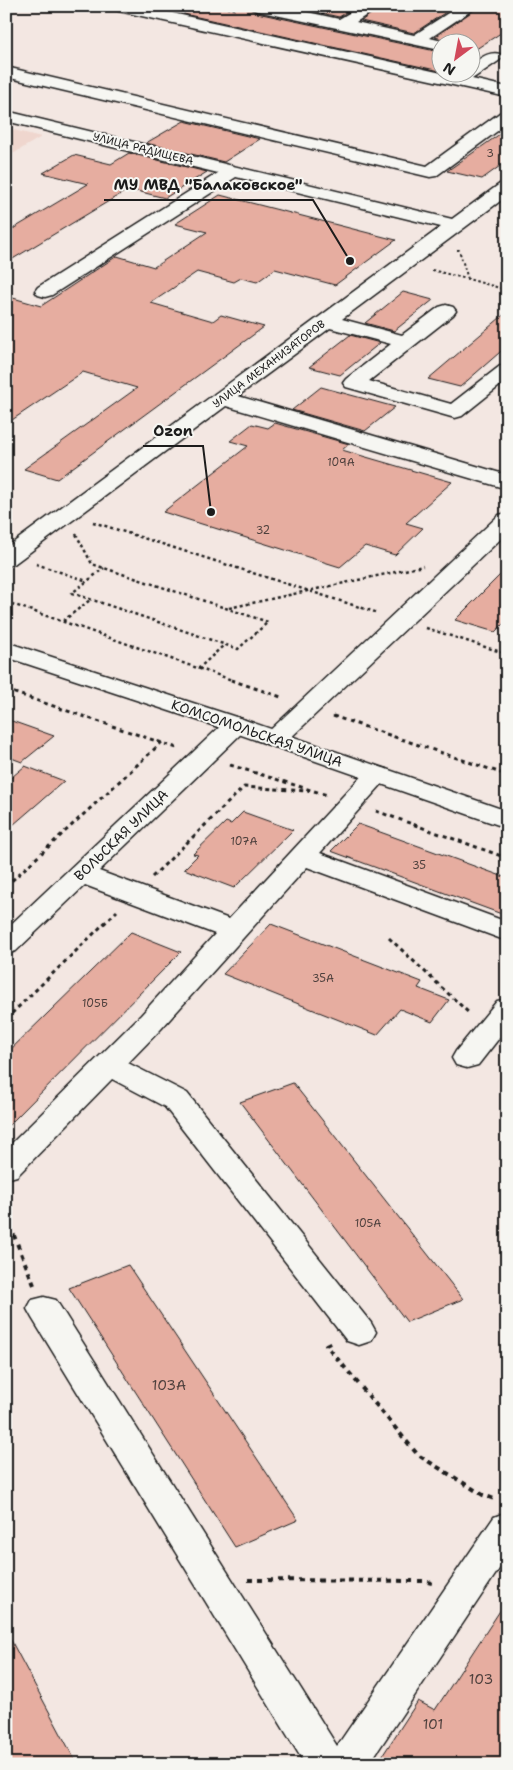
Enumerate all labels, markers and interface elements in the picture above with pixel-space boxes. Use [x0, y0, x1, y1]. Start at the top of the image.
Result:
north arrow [430, 32, 480, 82]
text: N [440, 58, 459, 80]
street label: УЛИЦА РАДИЩЕВА [91, 129, 195, 169]
house number: 3 [486, 146, 494, 161]
callout: МУ МВД "Балаковское" [104, 170, 313, 200]
text: МУ МВД "Балаковское" [113, 175, 303, 195]
street label: УЛИЦА МЕХАНИЗАТОРОВ [210, 316, 329, 411]
callout: Ozon [143, 416, 203, 446]
text: Ozon [153, 421, 193, 441]
house number: 109А [327, 455, 355, 470]
house number: 32 [256, 523, 270, 538]
street label: КОМСОМОЛЬСКАЯ УЛИЦА [169, 695, 345, 771]
street label: ВОЛЬСКАЯ УЛИЦА [70, 785, 172, 885]
house number: 107А [230, 834, 258, 849]
house number: 35 [412, 858, 426, 873]
house number: 35А [312, 971, 334, 986]
house number: 105Б [82, 996, 108, 1011]
house number: 105А [355, 1216, 381, 1231]
house number: 103А [152, 1376, 186, 1394]
house number: 103 [469, 1670, 493, 1688]
house number: 101 [423, 1715, 443, 1733]

